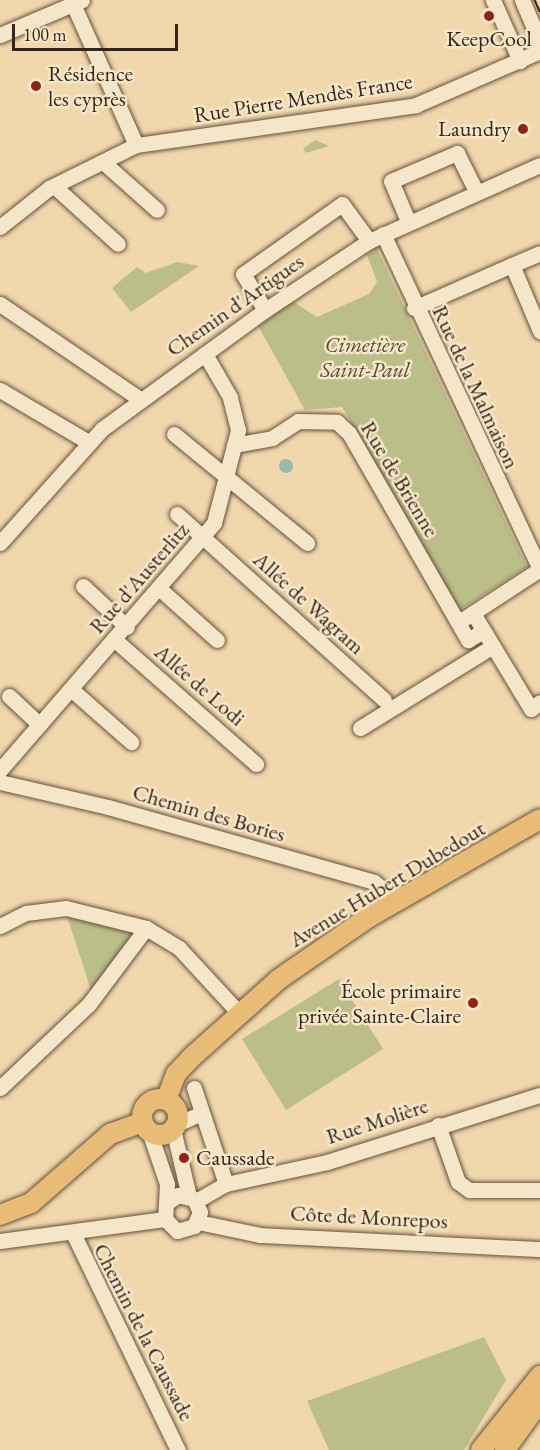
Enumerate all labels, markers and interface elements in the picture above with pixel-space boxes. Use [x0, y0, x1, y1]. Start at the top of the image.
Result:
marker: KeepCool [482, 9, 496, 23]
scale bar [15, 12, 182, 50]
text: 100 m [23, 23, 67, 46]
place label: KeepCool [446, 26, 532, 52]
place label: Résidence les cyprès [48, 60, 133, 112]
street label: Rue Pierre Mendès France [192, 68, 414, 128]
marker: Résidence les cyprès [29, 79, 43, 93]
place label: Laundry [438, 116, 511, 142]
marker: Laundry [516, 122, 530, 136]
street label: Chemin d'Artigues [161, 248, 309, 362]
street label: Rue de la Malmaison [427, 301, 525, 473]
park label: Cimetière Saint-Paul [320, 331, 410, 382]
street label: Rue de Brienne [355, 416, 445, 542]
street label: Rue d'Austerlitz [84, 517, 194, 639]
street label: Allée de Wagram [248, 546, 370, 660]
street label: Allée de Lodi [149, 638, 251, 732]
street label: Chemin des Bories [130, 779, 288, 847]
street label: Avenue Hubert Dubedout [284, 815, 490, 953]
place label: École primaire privée Sainte-Claire [298, 977, 461, 1028]
marker: École primaire privée Sainte-Claire [466, 996, 480, 1010]
street label: Rue Molière [323, 1092, 431, 1150]
place label: Caussade [196, 1145, 275, 1171]
marker: Caussade [177, 1151, 191, 1165]
street label: Côte de Monrepos [290, 1200, 448, 1234]
street label: Chemin de la Caussade [88, 1239, 200, 1425]

